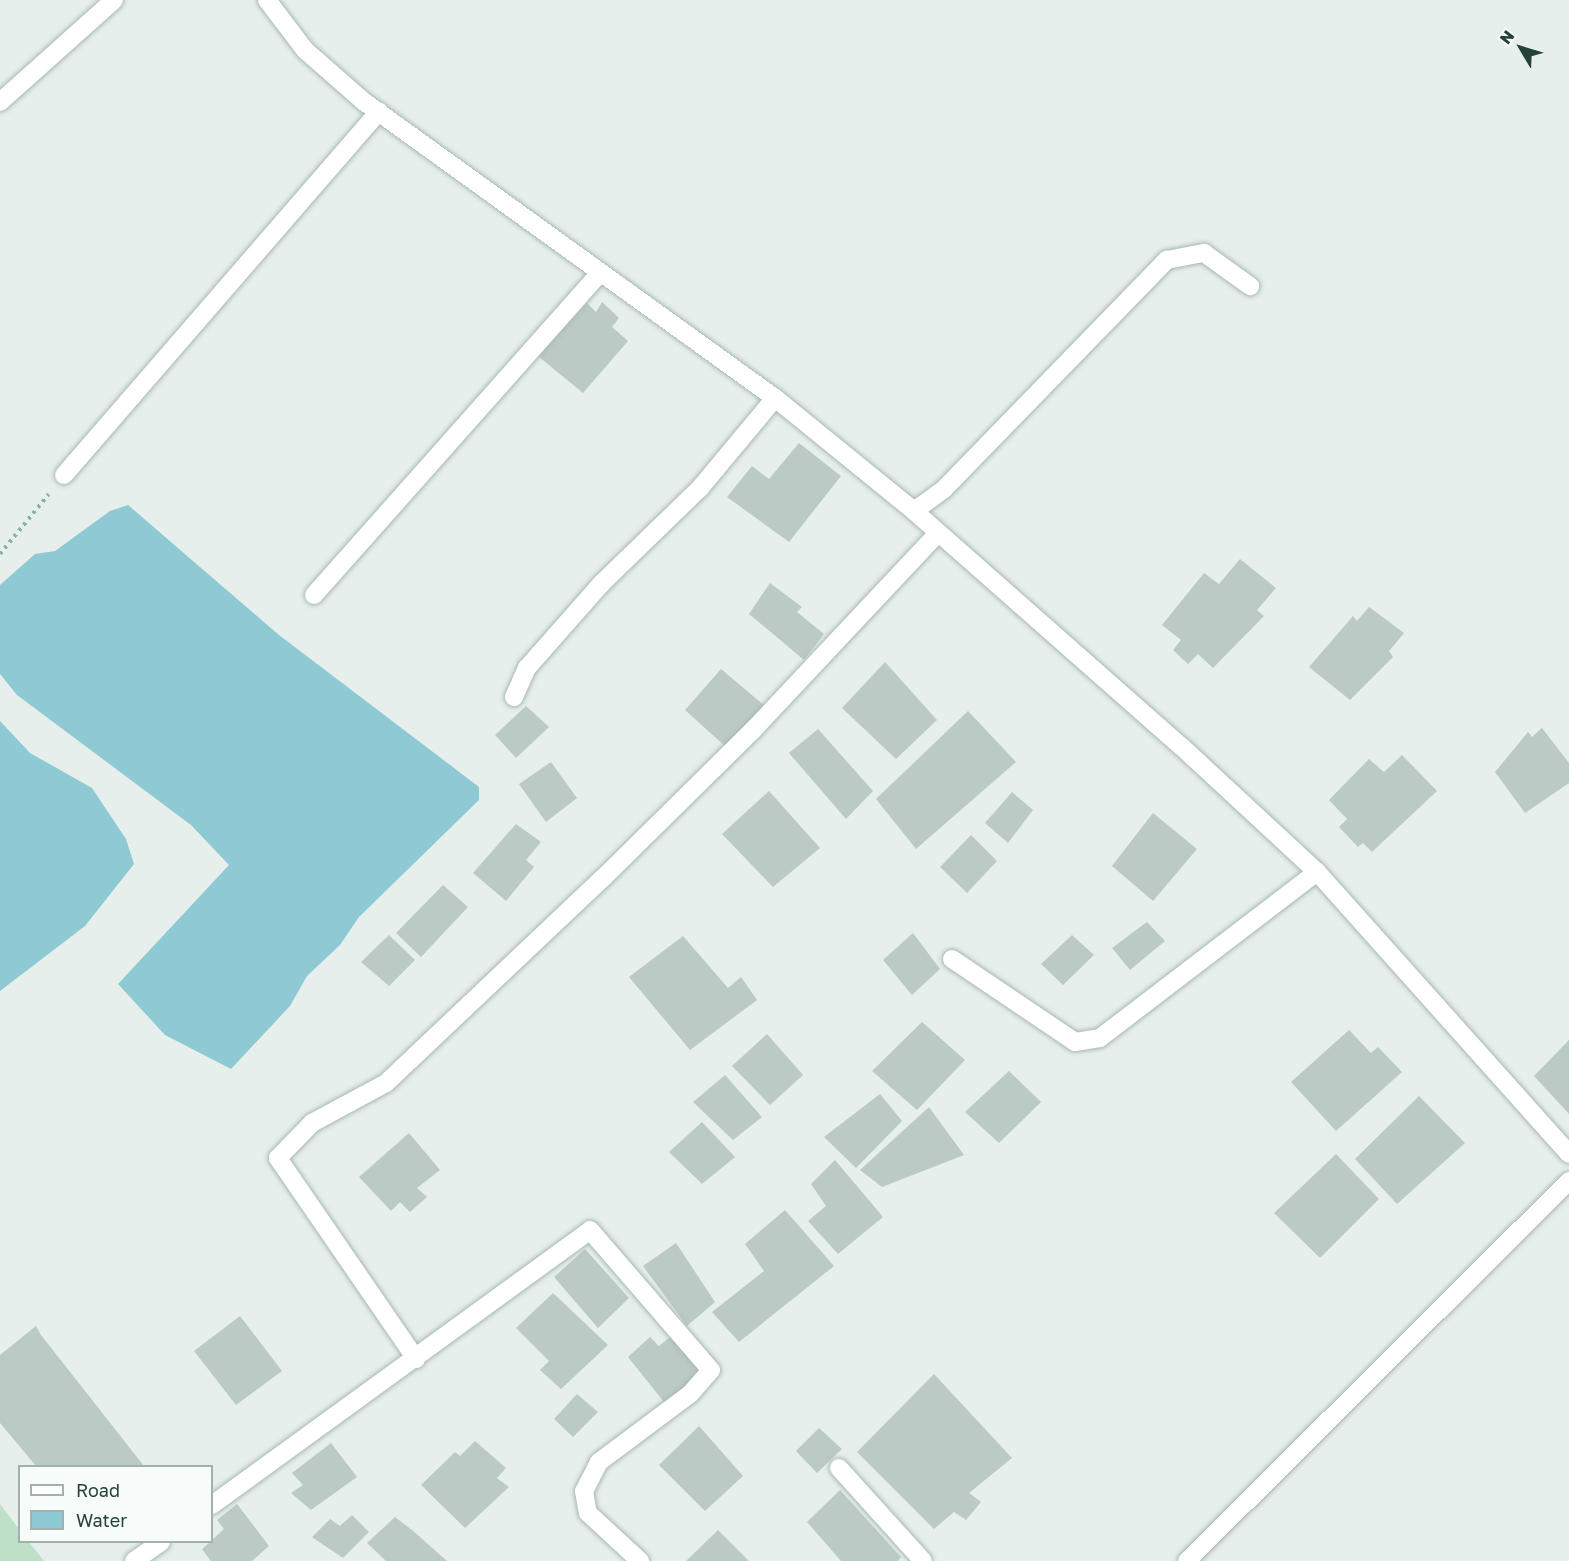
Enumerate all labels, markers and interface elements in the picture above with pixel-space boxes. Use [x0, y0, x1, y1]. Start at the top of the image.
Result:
north arrow [1491, 18, 1551, 78]
text: N [1495, 26, 1518, 48]
legend [18, 1465, 213, 1543]
text: Road [76, 1479, 120, 1501]
text: Water [76, 1509, 127, 1531]

